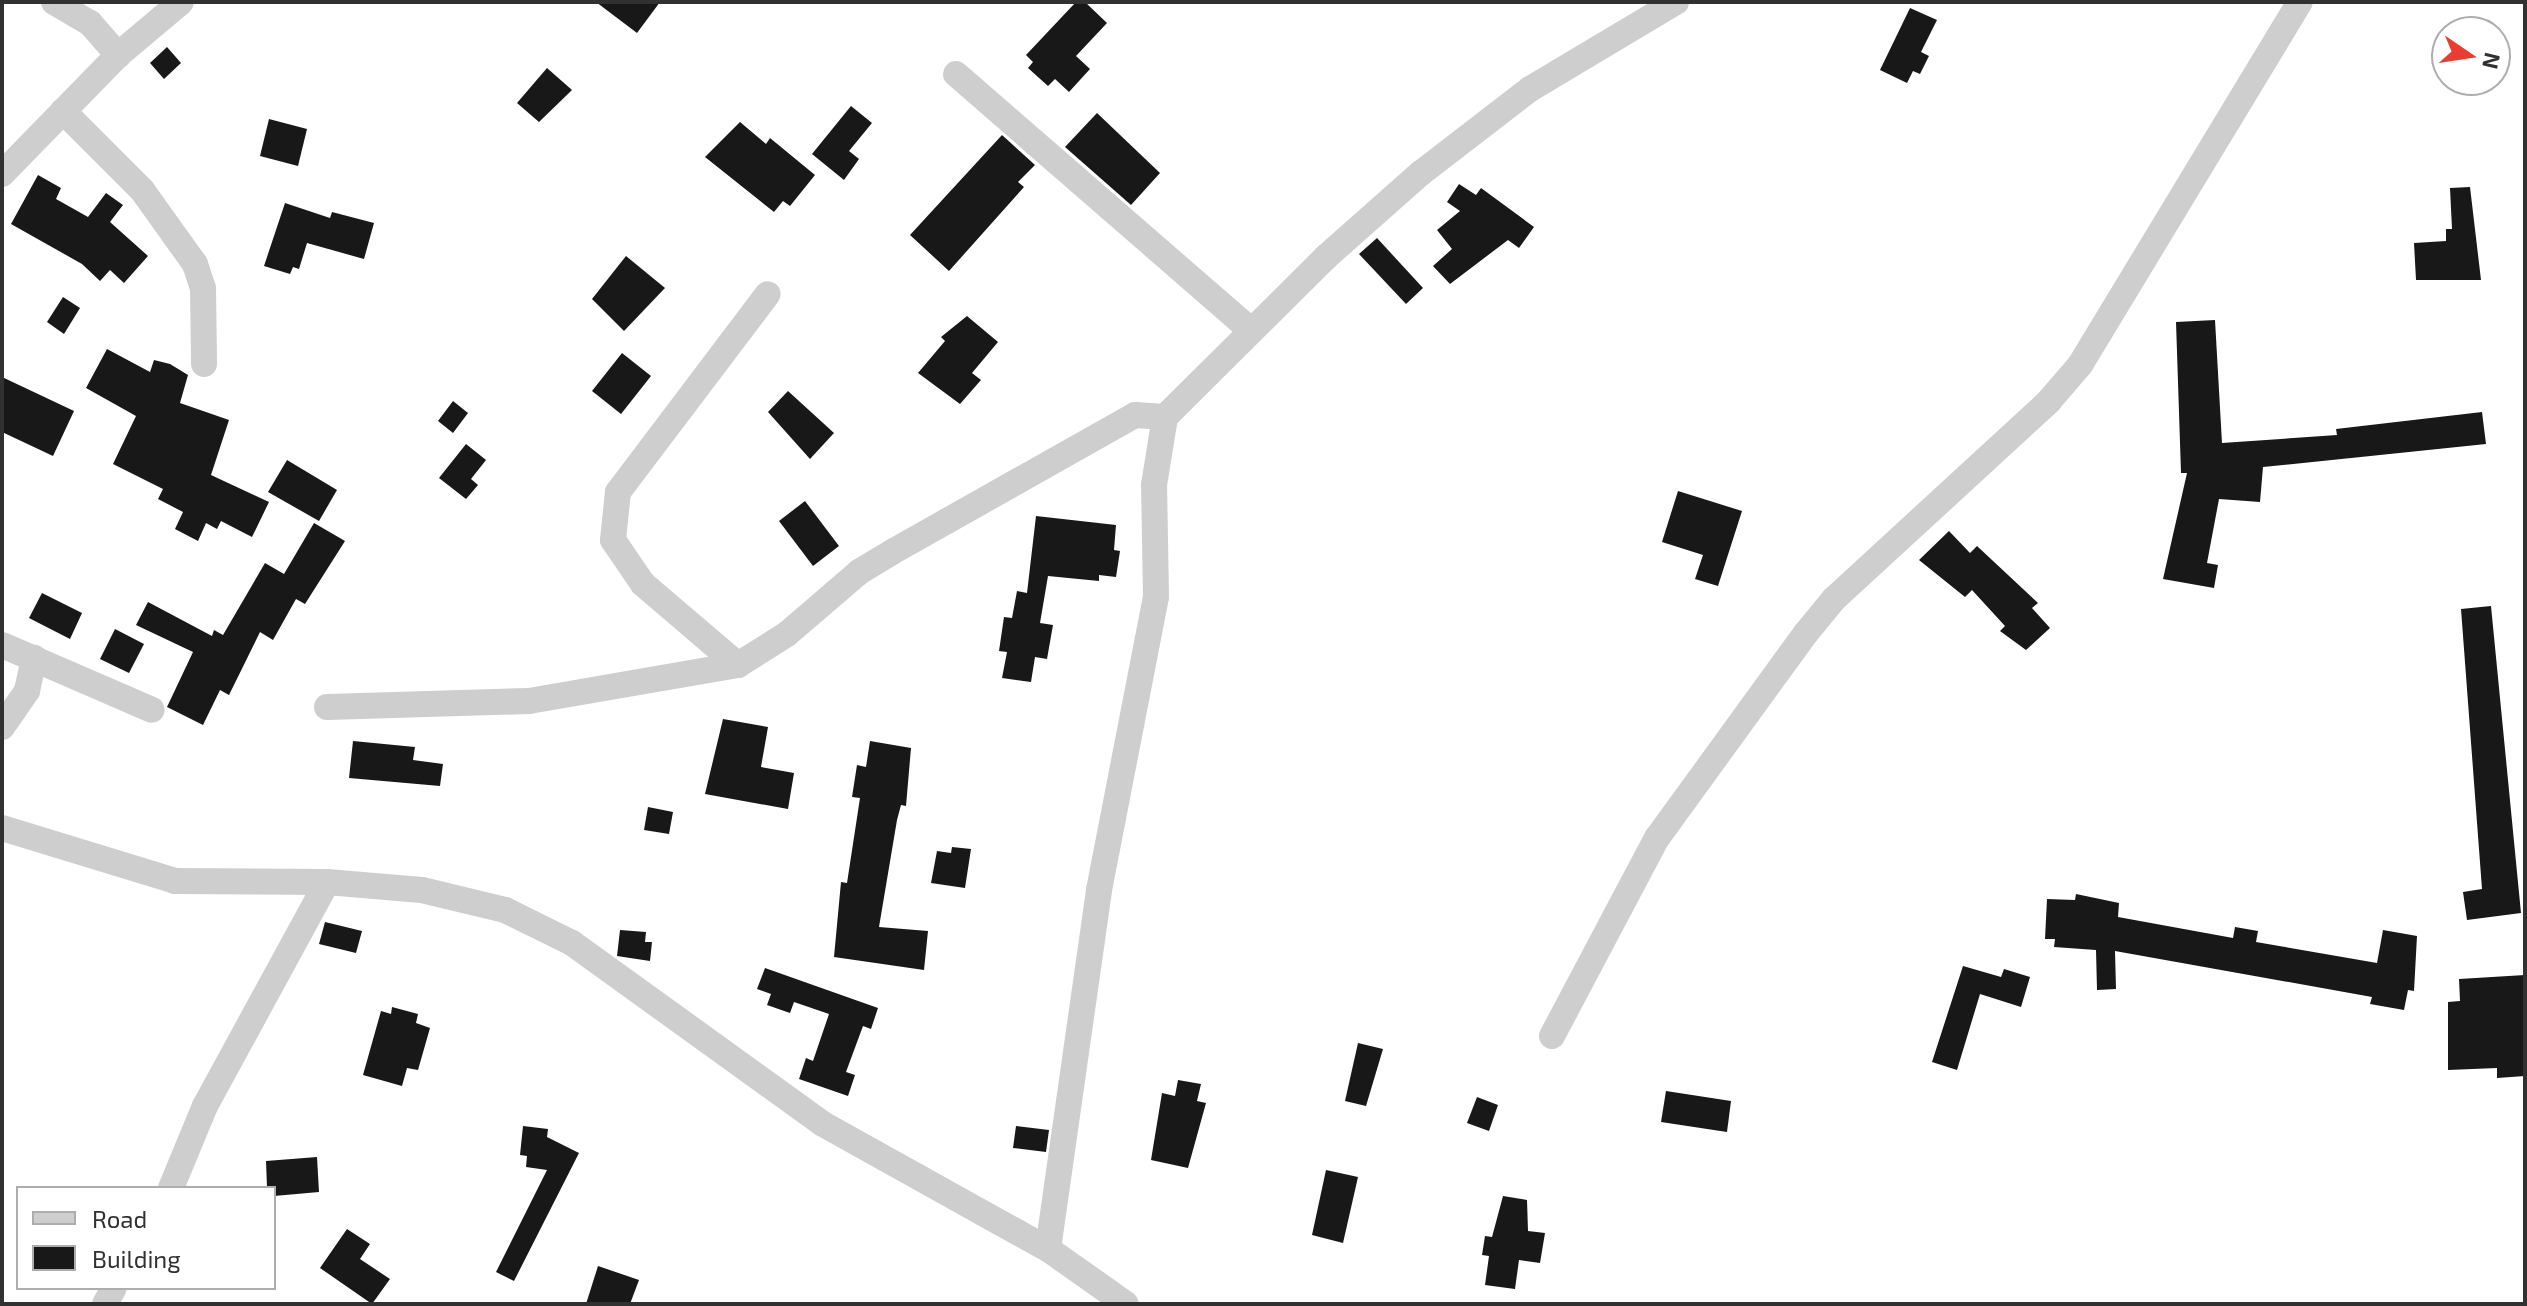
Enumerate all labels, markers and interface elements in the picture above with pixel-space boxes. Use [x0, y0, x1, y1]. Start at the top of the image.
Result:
north arrow [2431, 16, 2511, 96]
text: N [2478, 50, 2507, 72]
legend [16, 1186, 276, 1290]
text: Road [92, 1204, 147, 1233]
text: Building [92, 1244, 181, 1273]

